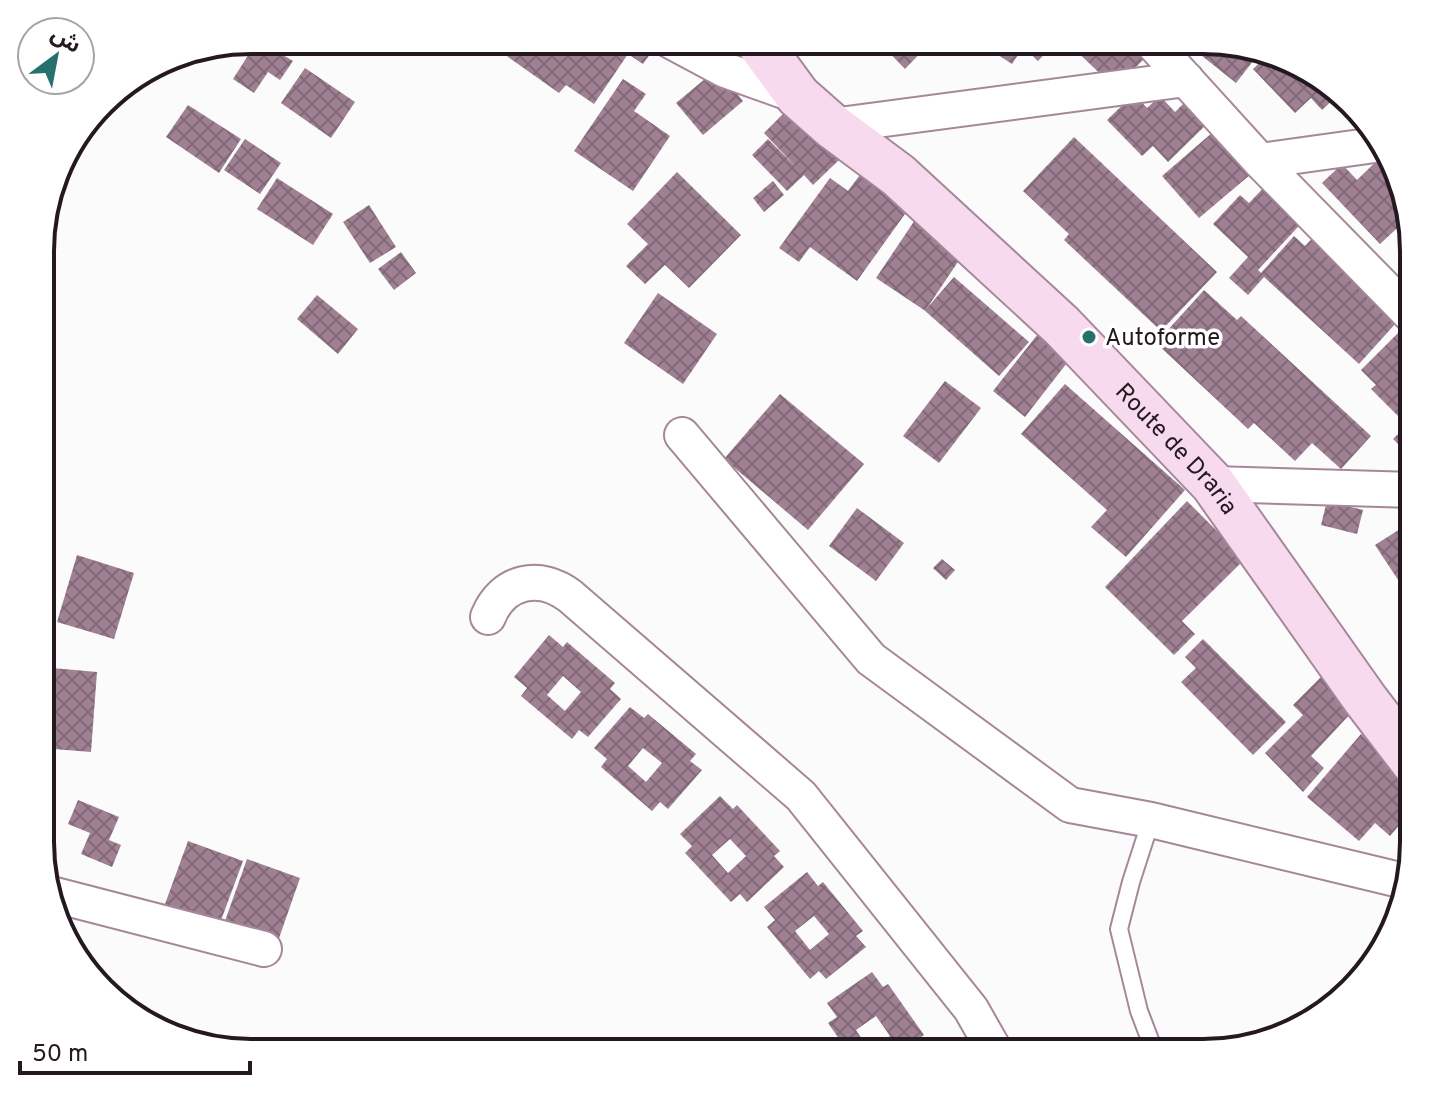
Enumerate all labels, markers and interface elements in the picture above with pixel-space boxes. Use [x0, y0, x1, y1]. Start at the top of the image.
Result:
north arrow [16, 16, 96, 96]
text: ش [45, 22, 85, 61]
place label: Autoforme [1105, 324, 1220, 354]
marker: Autoforme [1080, 328, 1098, 346]
street label: Route de Draria [1108, 378, 1243, 521]
scale bar [20, 1025, 250, 1075]
text: 50 m [32, 1040, 88, 1070]

